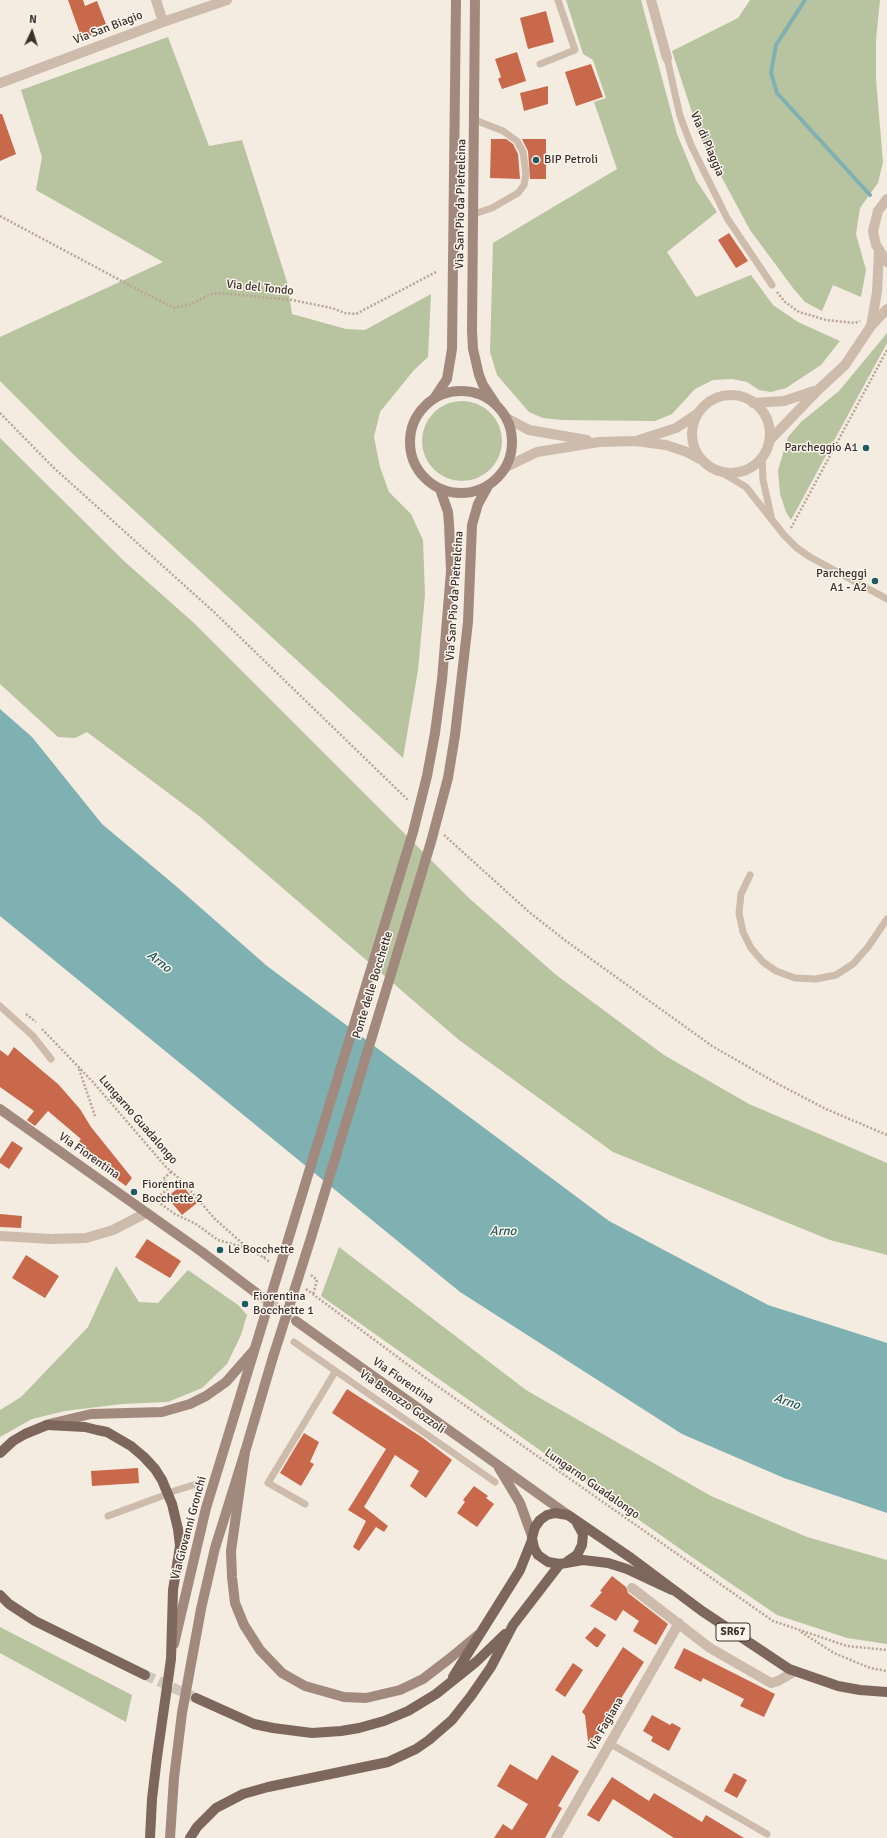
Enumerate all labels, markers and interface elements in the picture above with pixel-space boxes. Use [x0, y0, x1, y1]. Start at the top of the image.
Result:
street label: Via San Biagio [71, 8, 145, 48]
north arrow [12, 12, 52, 52]
text: N [29, 13, 37, 26]
street label: Via di Piaggia [687, 109, 727, 179]
street label: Via San Pio da Pietrelcina [453, 139, 469, 269]
place label: BIP Petroli [544, 153, 598, 167]
marker: BIP Petroli [531, 155, 541, 165]
street label: Via del Tondo [226, 277, 294, 299]
place label: Parcheggio A1 [784, 441, 858, 455]
marker: Parcheggio A1 [861, 443, 871, 453]
street label: Via San Pio da Pietrelcina [443, 530, 467, 662]
place label: Parcheggi A1 - A2 [816, 567, 867, 595]
marker: Parcheggi A1 - A2 [870, 576, 880, 586]
street label: Ponte delle Bocchette [350, 930, 396, 1040]
water label: Arno [144, 948, 174, 976]
street label: Lungarno Guadalongo [96, 1073, 180, 1167]
street label: Via Fiorentina [56, 1130, 122, 1182]
place label: Fiorentina Bocchette 2 [142, 1178, 203, 1206]
marker: Fiorentina Bocchette 2 [129, 1187, 139, 1197]
water label: Arno [490, 1224, 516, 1240]
place label: Le Bocchette [228, 1243, 294, 1257]
marker: Le Bocchette [215, 1245, 225, 1255]
place label: Fiorentina Bocchette 1 [253, 1290, 314, 1318]
marker: Fiorentina Bocchette 1 [240, 1299, 250, 1309]
street label: Via Fiorentina [370, 1355, 436, 1407]
street label: Via Benozzo Gozzoli [356, 1367, 448, 1437]
water label: Arno [772, 1390, 802, 1414]
street label: Lungarno Guadalongo [542, 1446, 642, 1522]
street label: Via Giovanni Gronchi [168, 1475, 210, 1581]
road number: SR67 [716, 1623, 750, 1641]
street label: Via Fagiana [585, 1695, 627, 1753]

